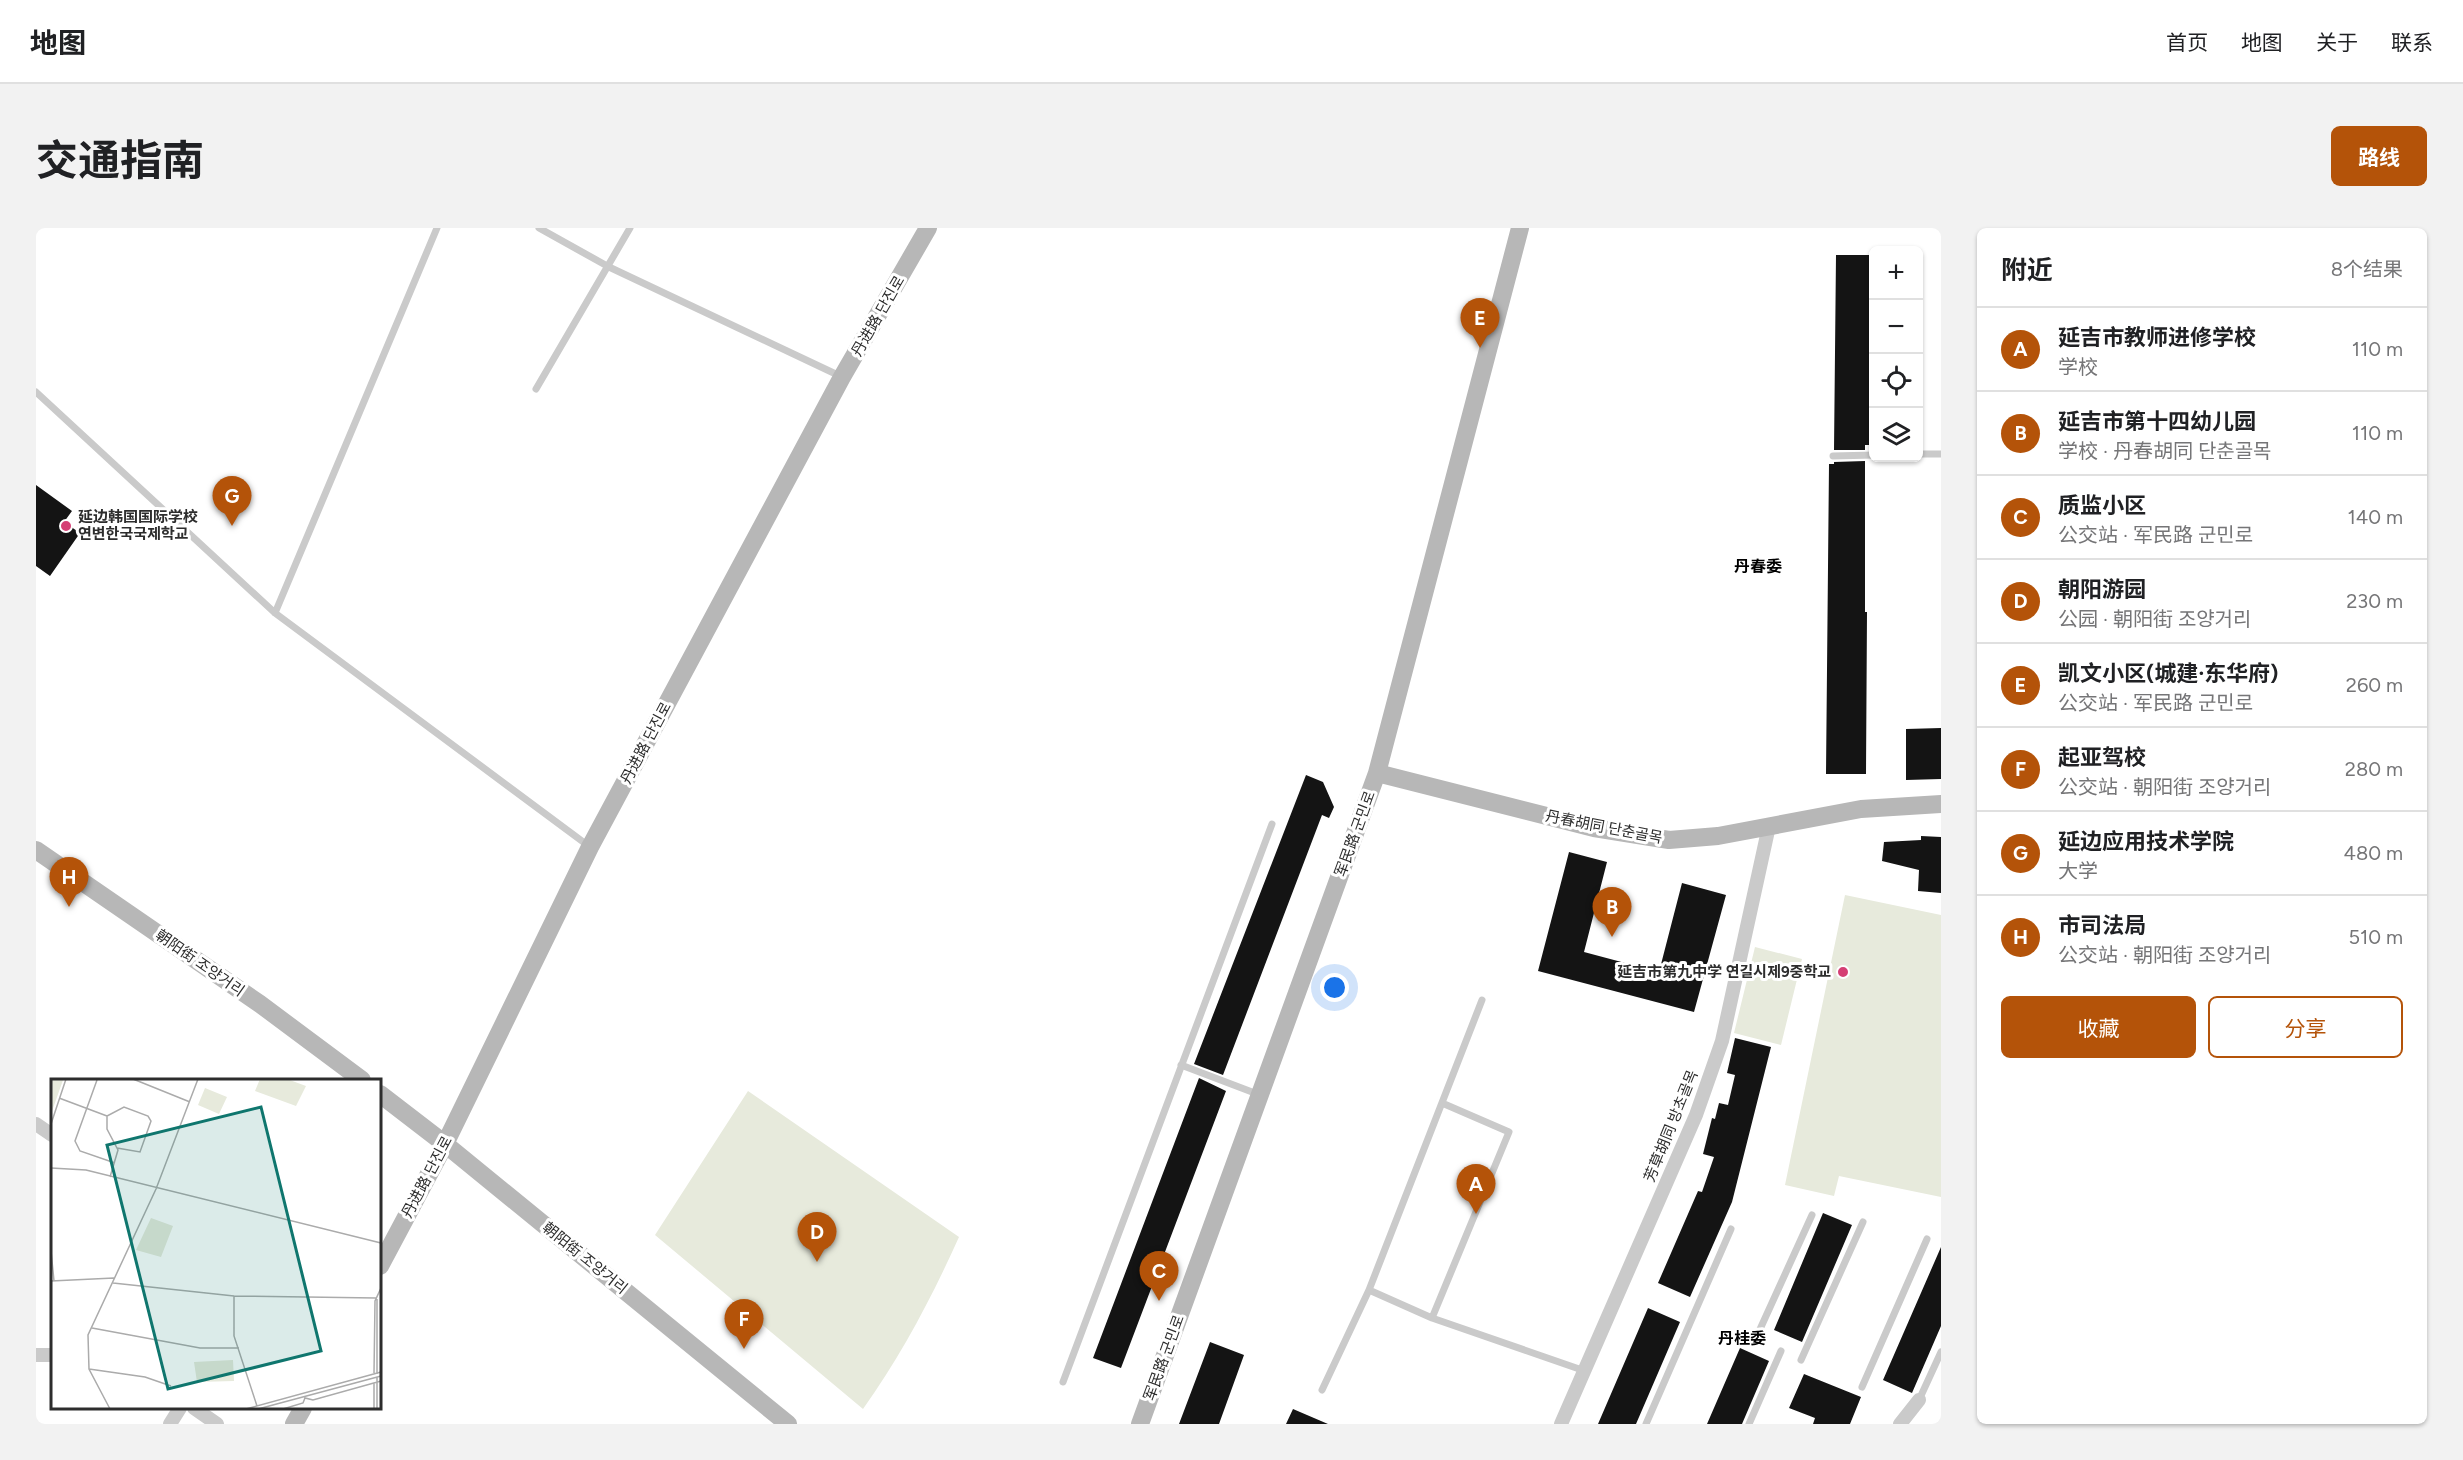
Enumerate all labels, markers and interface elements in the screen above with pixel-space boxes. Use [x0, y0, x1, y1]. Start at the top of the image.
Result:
text: 地图 [30, 26, 86, 60]
text: 首页 [2166, 30, 2208, 55]
text: 地图 [2241, 30, 2283, 55]
text: 关于 [2316, 30, 2358, 55]
text: 联系 [2391, 30, 2433, 55]
button: 路线 [2331, 126, 2427, 186]
text: 交通指南 [36, 135, 204, 186]
map controls [1869, 246, 1923, 462]
button: + [1869, 246, 1923, 300]
text: 附近 [2001, 254, 2053, 286]
text: 8个结果 [2331, 257, 2403, 281]
street label: 丹进路 단진로 [848, 272, 908, 360]
pin: E [1460, 298, 1500, 348]
button: − [1869, 300, 1923, 354]
text: 延吉市教师进修学校 [2058, 324, 2256, 351]
text: A [2013, 337, 2028, 361]
text: 110 m [2352, 337, 2403, 361]
button: locate [1869, 354, 1923, 408]
text: 学校 [2058, 355, 2098, 379]
button: layers [1869, 408, 1923, 462]
text: 延吉市第十四幼儿园 [2058, 408, 2256, 435]
text: B [2014, 421, 2027, 445]
text: 110 m [2352, 421, 2403, 445]
text: 学校 · 丹春胡同 단춘골목 [2058, 439, 2272, 463]
pin: G [212, 476, 252, 526]
text: 质监小区 [2058, 492, 2146, 519]
text: C [2013, 505, 2028, 529]
text: 140 m [2348, 505, 2403, 529]
place label: 延边韩国国际学校 연변한국국제학교 [78, 508, 198, 543]
marker: 延边韩国国际学校 연변한국국제학교 [59, 519, 73, 533]
text: 公交站 · 军民路 군민로 [2058, 523, 2253, 547]
district label: 丹春委 [1734, 557, 1782, 576]
text: 朝阳游园 [2058, 576, 2146, 603]
text: D [2014, 589, 2028, 613]
text: 230 m [2346, 589, 2403, 613]
text: 公园 · 朝阳街 조양거리 [2058, 607, 2252, 631]
text: 凯文小区(城建·东华府) [2058, 660, 2279, 687]
text: E [2015, 673, 2026, 697]
text: 260 m [2346, 673, 2403, 697]
text: 公交站 · 军民路 군민로 [2058, 691, 2253, 715]
street label: 丹进路 단진로 [617, 699, 675, 787]
text: 起亚驾校 [2058, 744, 2146, 771]
text: F [2015, 757, 2026, 781]
text: 280 m [2345, 757, 2403, 781]
text: 公交站 · 朝阳街 조양거리 [2058, 775, 2272, 799]
street label: 军民路 군민로 [1331, 789, 1379, 879]
street label: 丹春胡同 단춘골목 [1544, 807, 1664, 847]
text: 延边应用技术学院 [2058, 828, 2234, 855]
text: G [2013, 841, 2028, 865]
text: 480 m [2344, 841, 2403, 865]
pin: H [50, 858, 88, 907]
text: 大学 [2058, 859, 2098, 883]
pin: B [1592, 888, 1632, 937]
text: 市司法局 [2058, 912, 2146, 939]
text: H [2013, 925, 2028, 949]
text: 510 m [2348, 925, 2403, 949]
street label: 朝阳街 조양거리 [152, 926, 248, 1000]
text: 公交站 · 朝阳街 조양거리 [2058, 943, 2272, 967]
place label: 延吉市第九中学 연길시제9중학교 [1617, 963, 1831, 981]
marker: 延吉市第九中学 연길시제9중학교 [1836, 965, 1850, 979]
your location [1320, 973, 1349, 1002]
button: 收藏 [2001, 996, 2196, 1058]
button: 分享 [2208, 996, 2403, 1058]
street label: 芳草胡同 방초골목 [1640, 1068, 1702, 1184]
inset map [51, 1079, 381, 1409]
street label: 丹进路 단진로 [398, 1133, 456, 1221]
pin: A [1456, 1164, 1496, 1214]
pin: D [798, 1212, 836, 1262]
street label: 朝阳街 조양거리 [539, 1218, 631, 1298]
pin: C [1140, 1252, 1178, 1301]
pin: F [724, 1300, 764, 1349]
street label: 军民路 군민로 [1140, 1313, 1188, 1403]
district label: 丹桂委 [1718, 1329, 1766, 1348]

